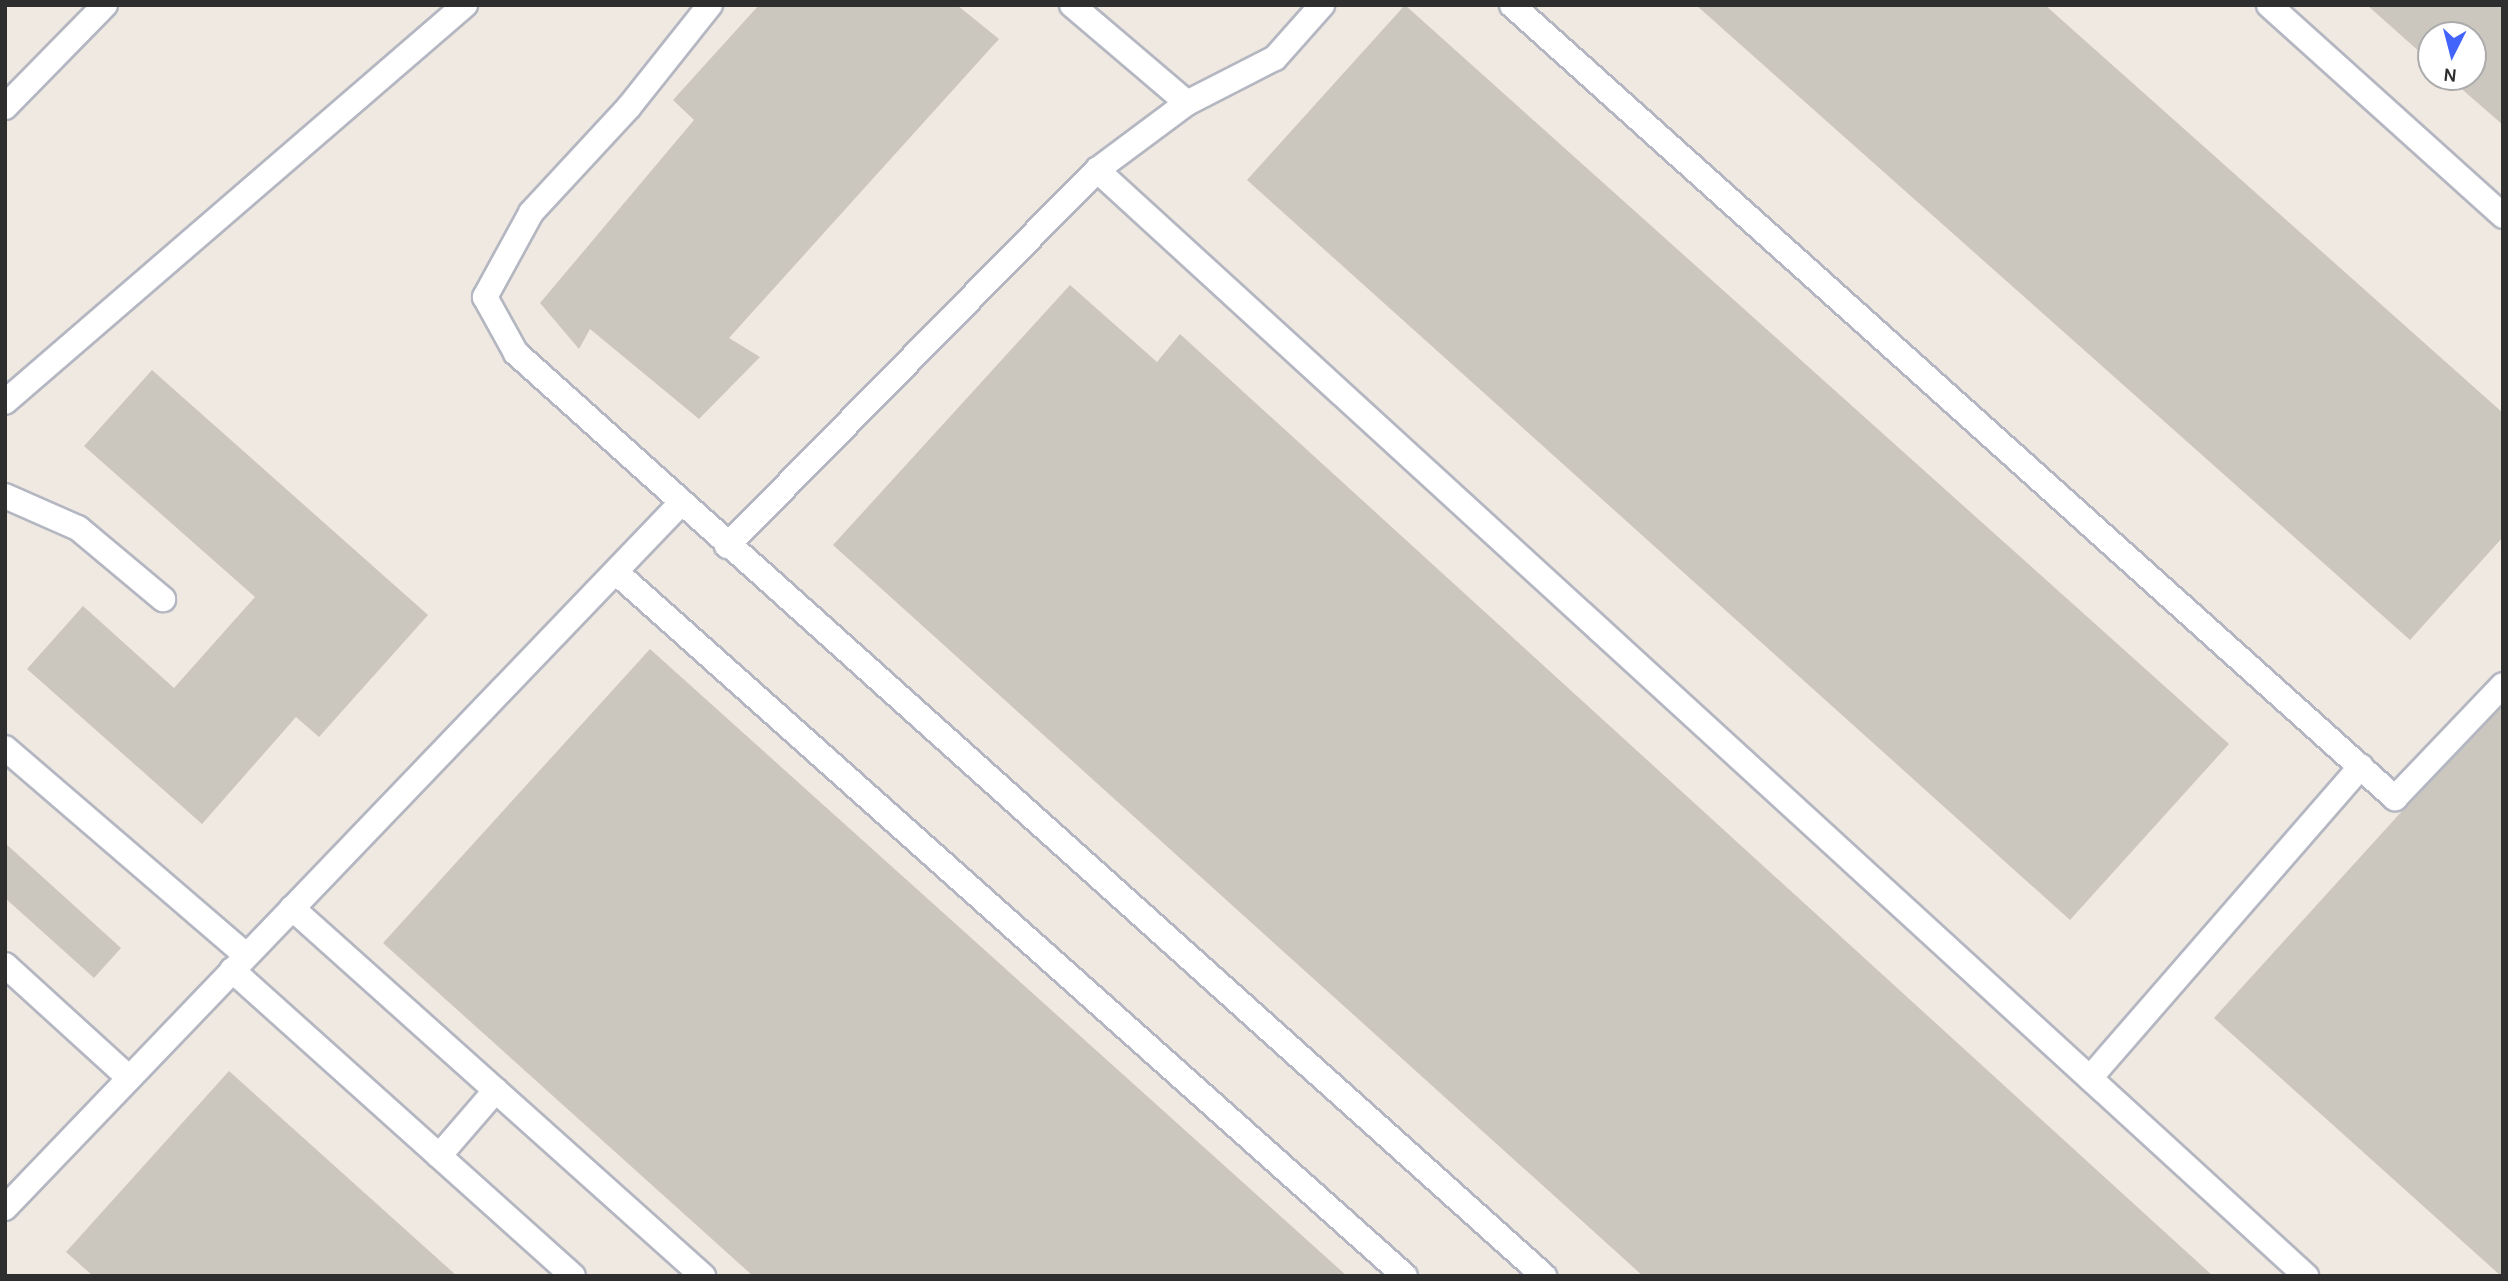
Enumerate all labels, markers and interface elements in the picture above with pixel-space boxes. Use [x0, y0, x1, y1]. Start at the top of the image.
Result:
north arrow [2417, 21, 2487, 91]
text: N [2442, 63, 2458, 87]

